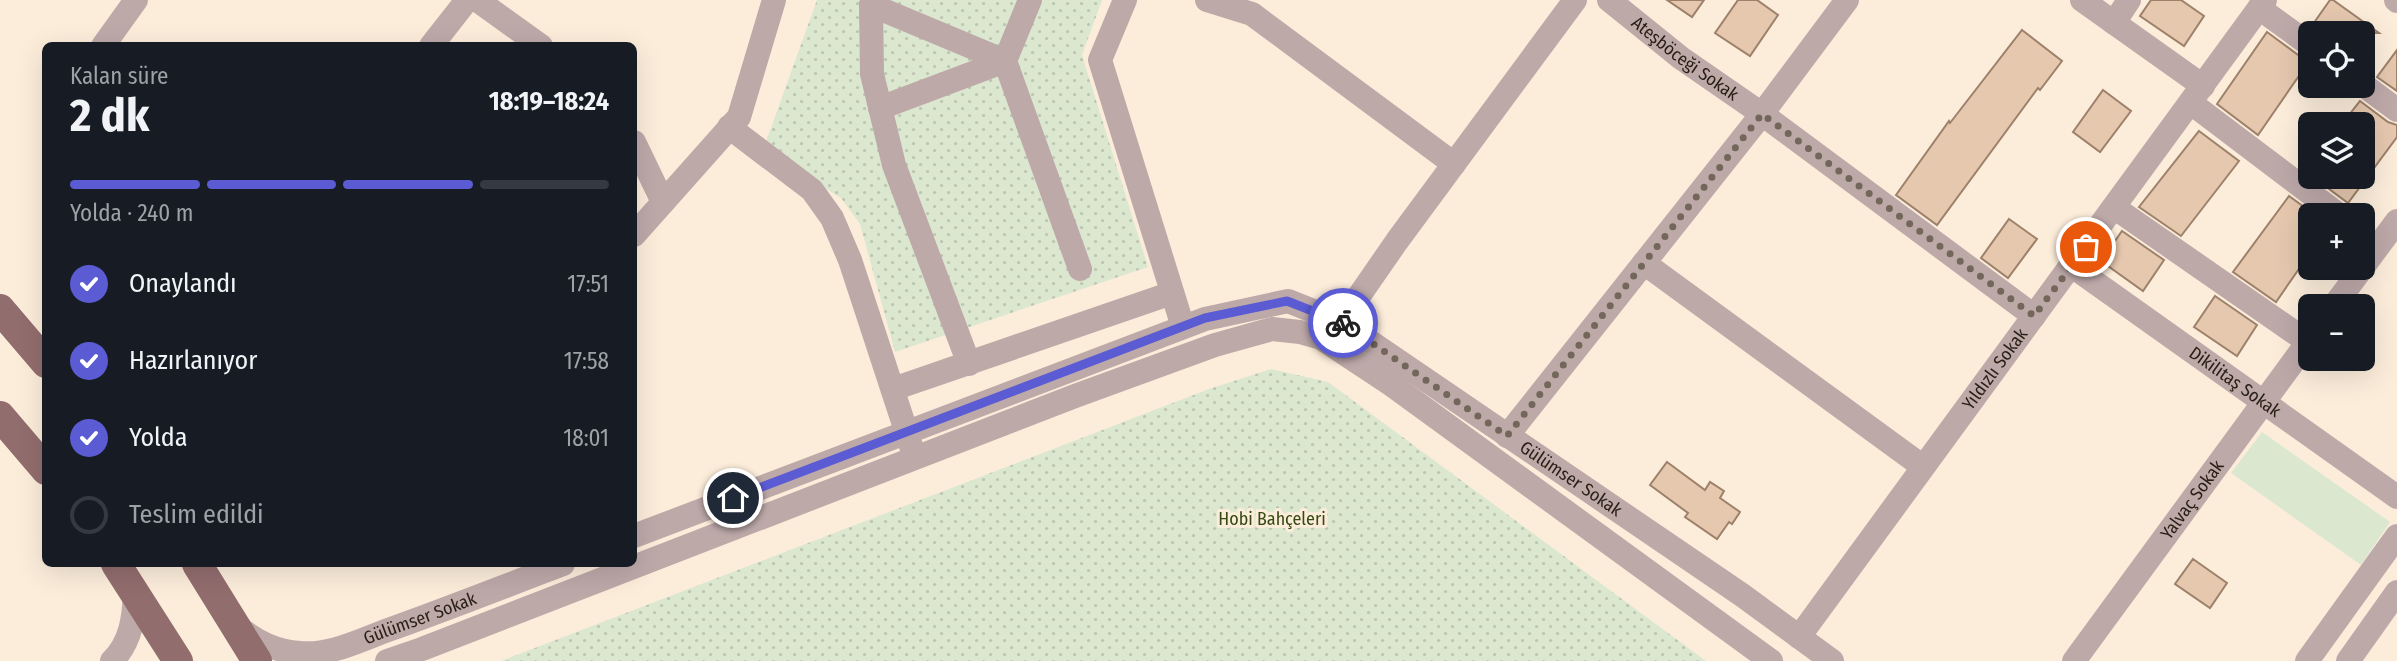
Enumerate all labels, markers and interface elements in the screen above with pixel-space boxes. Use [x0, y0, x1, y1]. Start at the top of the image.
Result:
street label: Ateşböceği Sokak [1627, 12, 1743, 106]
map controls [2298, 21, 2375, 371]
button: locate [2298, 21, 2375, 98]
text: Kalan süre [70, 62, 168, 90]
text: 18:19–18:24 [489, 86, 609, 117]
text: 2 dk [70, 88, 149, 143]
button: layers [2298, 112, 2375, 189]
text: Yolda · 240 m [70, 199, 193, 227]
button: + [2298, 203, 2375, 280]
pin [2056, 217, 2116, 277]
icon: bag [2067, 228, 2105, 266]
icon: check [70, 265, 108, 303]
text: Onaylandı [129, 268, 237, 299]
text: 17:51 [567, 270, 609, 298]
courier [1308, 288, 1378, 358]
button: − [2298, 294, 2375, 371]
icon: bike [1324, 304, 1362, 342]
street label: Yıldızlı Sokak [1958, 323, 2033, 414]
icon: check [70, 342, 108, 380]
street label: Dikilitaş Sokak [2185, 342, 2286, 422]
text: Hazırlanıyor [129, 345, 257, 376]
text: 17:58 [564, 347, 609, 375]
icon: check [70, 419, 108, 457]
text: Yolda [129, 422, 188, 453]
text: 18:01 [563, 424, 609, 452]
street label: Gülümser Sokak [1516, 436, 1627, 521]
street label: Yalvaç Sokak [2156, 455, 2229, 544]
pin [703, 468, 763, 528]
icon: home [714, 479, 752, 517]
text: Teslim edildi [129, 499, 264, 530]
park label: Hobi Bahçeleri [1218, 508, 1326, 530]
street label: Gülümser Sokak [360, 587, 480, 649]

